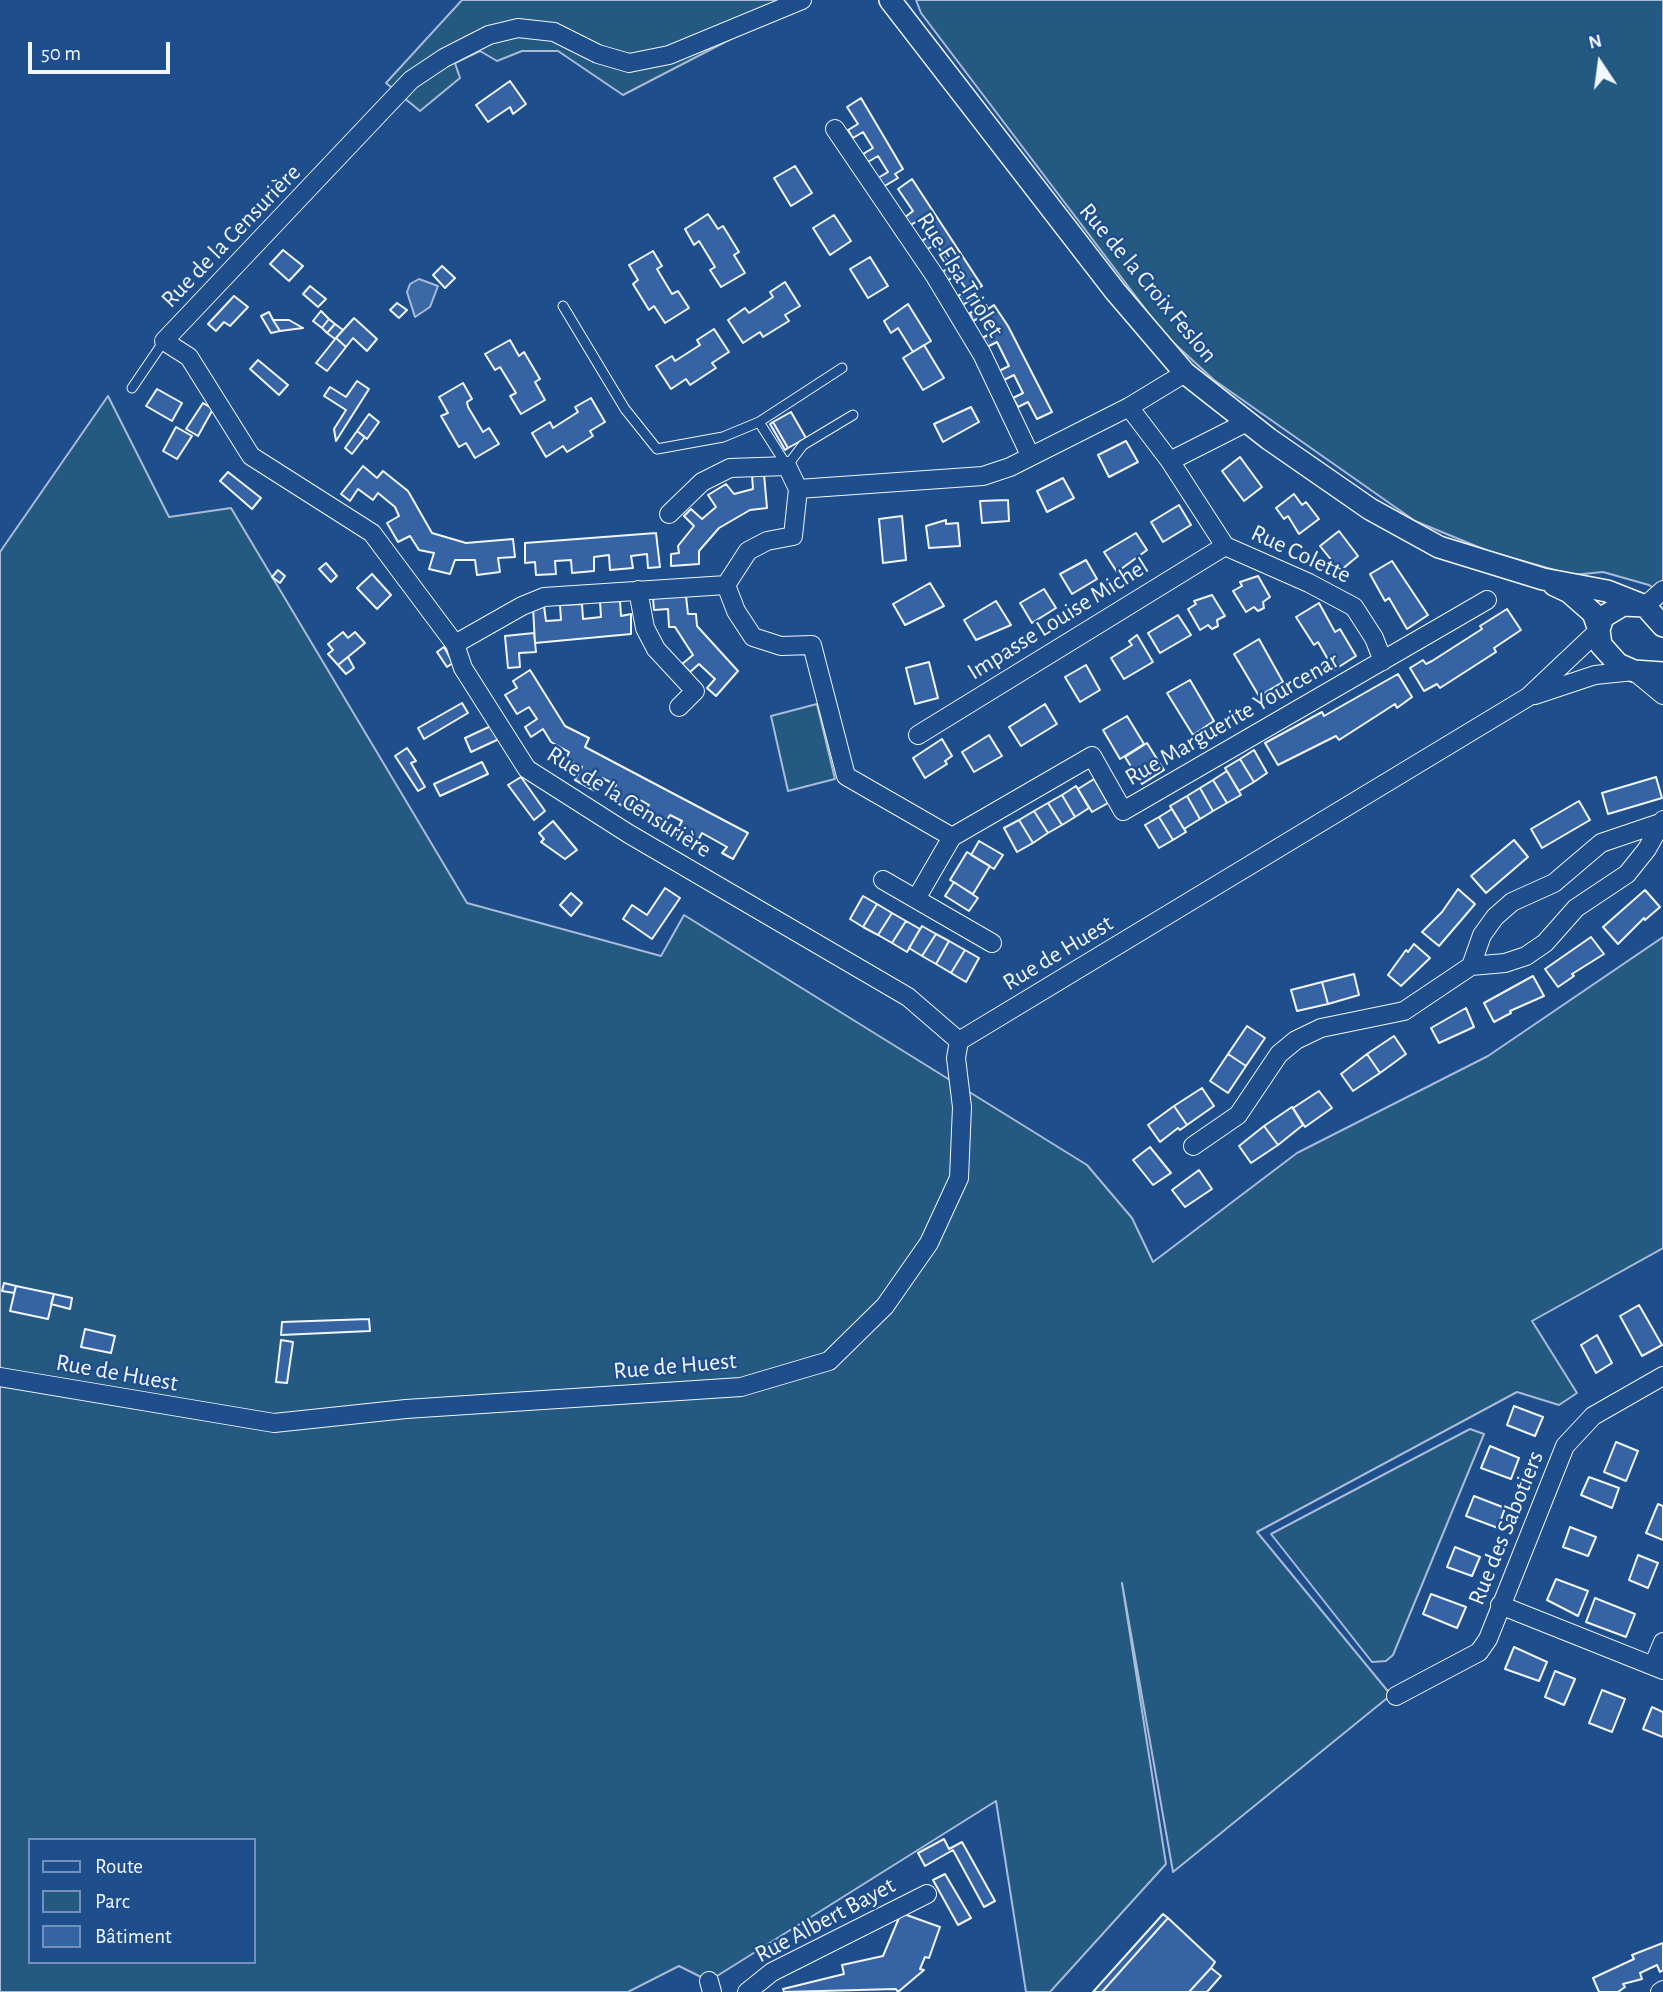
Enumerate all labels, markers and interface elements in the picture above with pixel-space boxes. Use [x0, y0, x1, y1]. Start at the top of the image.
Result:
scale bar [32, 28, 173, 72]
north arrow [1565, 28, 1635, 98]
text: N [1587, 31, 1604, 53]
text: 50 m [41, 43, 81, 64]
street label: Rue de la Censurière [155, 158, 307, 314]
street label: Rue de la Croix Feslon [1073, 197, 1223, 369]
street label: Rue Elsa Triolet [910, 207, 1010, 343]
street label: Rue Colette [1246, 518, 1356, 590]
street label: Impasse Louise Michel [962, 552, 1154, 686]
street label: Rue Marguerite Yourcenar [1120, 646, 1344, 792]
street label: Rue de la Censurière [542, 740, 716, 864]
street label: Rue de Huest [998, 909, 1118, 997]
street label: Rue de Huest [612, 1346, 738, 1386]
street label: Rue de Huest [54, 1348, 180, 1398]
street label: Rue des Sabotiers [1462, 1447, 1550, 1609]
legend [28, 1838, 256, 1964]
text: Route [95, 1856, 143, 1877]
street label: Rue Albert Bayet [750, 1871, 900, 1969]
text: Parc [95, 1891, 130, 1912]
text: Bâtiment [95, 1926, 172, 1947]

